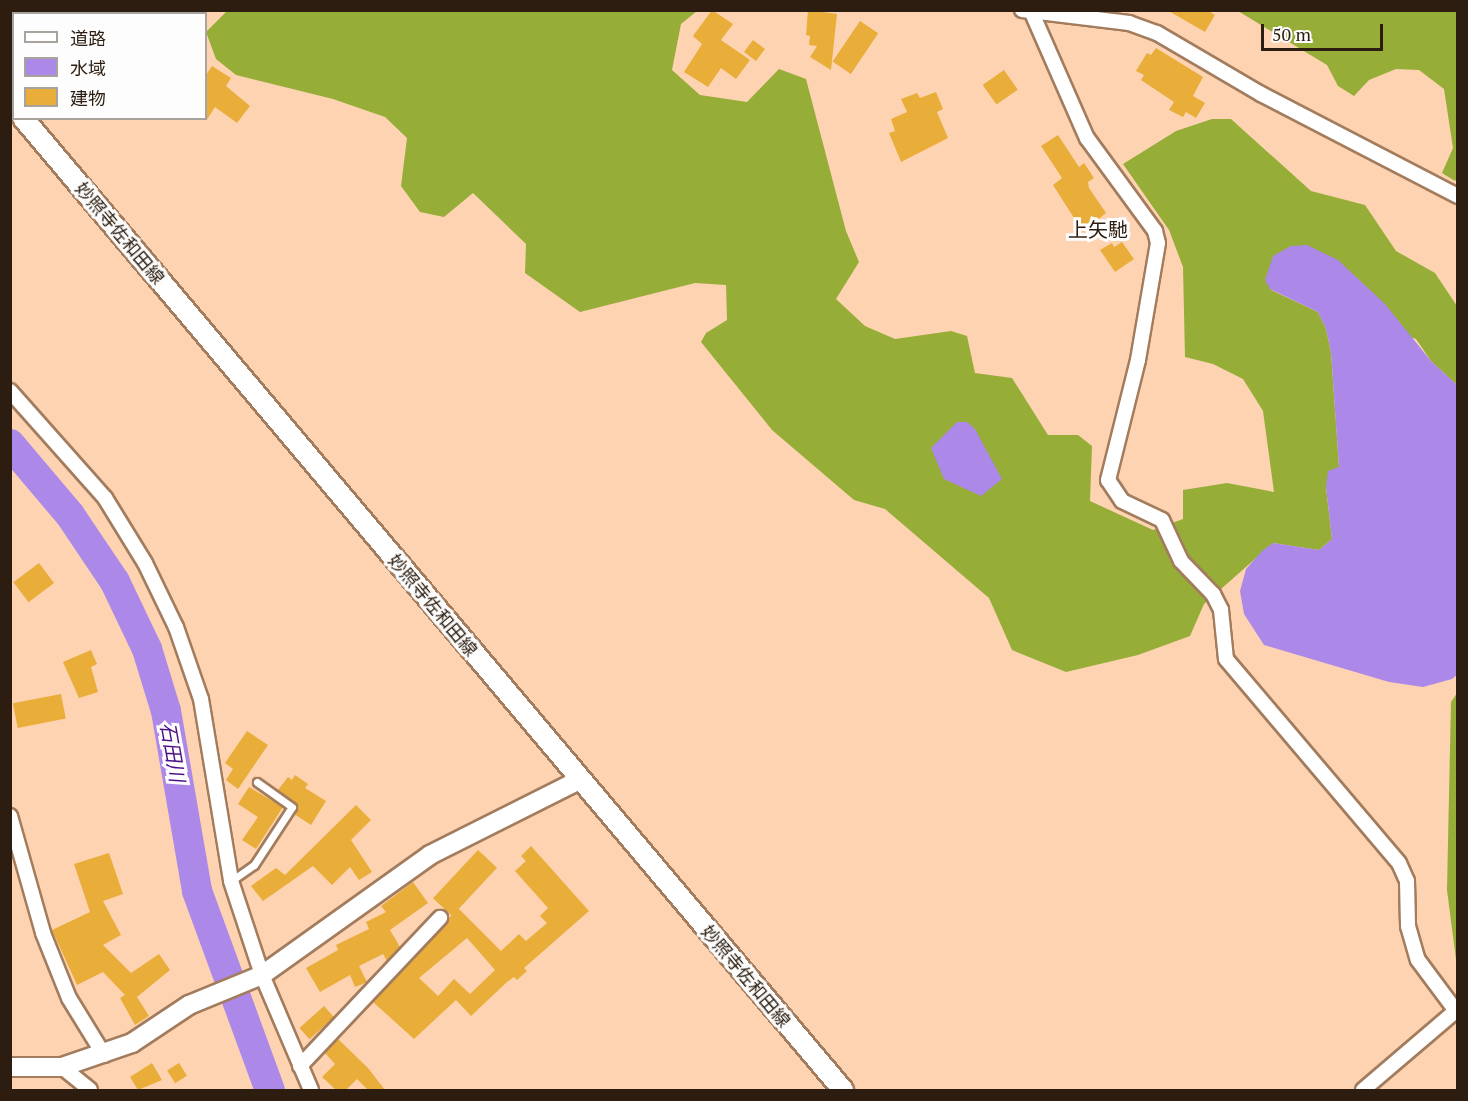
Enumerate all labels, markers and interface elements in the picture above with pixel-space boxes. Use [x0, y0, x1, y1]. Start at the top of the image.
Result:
legend [12, 12, 207, 120]
scale bar [1264, 12, 1386, 50]
text: 50 m [1272, 22, 1311, 46]
text: 道路 [70, 26, 106, 50]
text: 水域 [70, 56, 106, 80]
text: 建物 [70, 86, 106, 110]
street label: 妙照寺佐和田線 [71, 178, 169, 288]
district label: 上矢馳 [1068, 217, 1128, 241]
street label: 妙照寺佐和田線 [384, 550, 482, 660]
water label: 石田川 [156, 720, 190, 784]
street label: 妙照寺佐和田線 [697, 921, 795, 1031]

